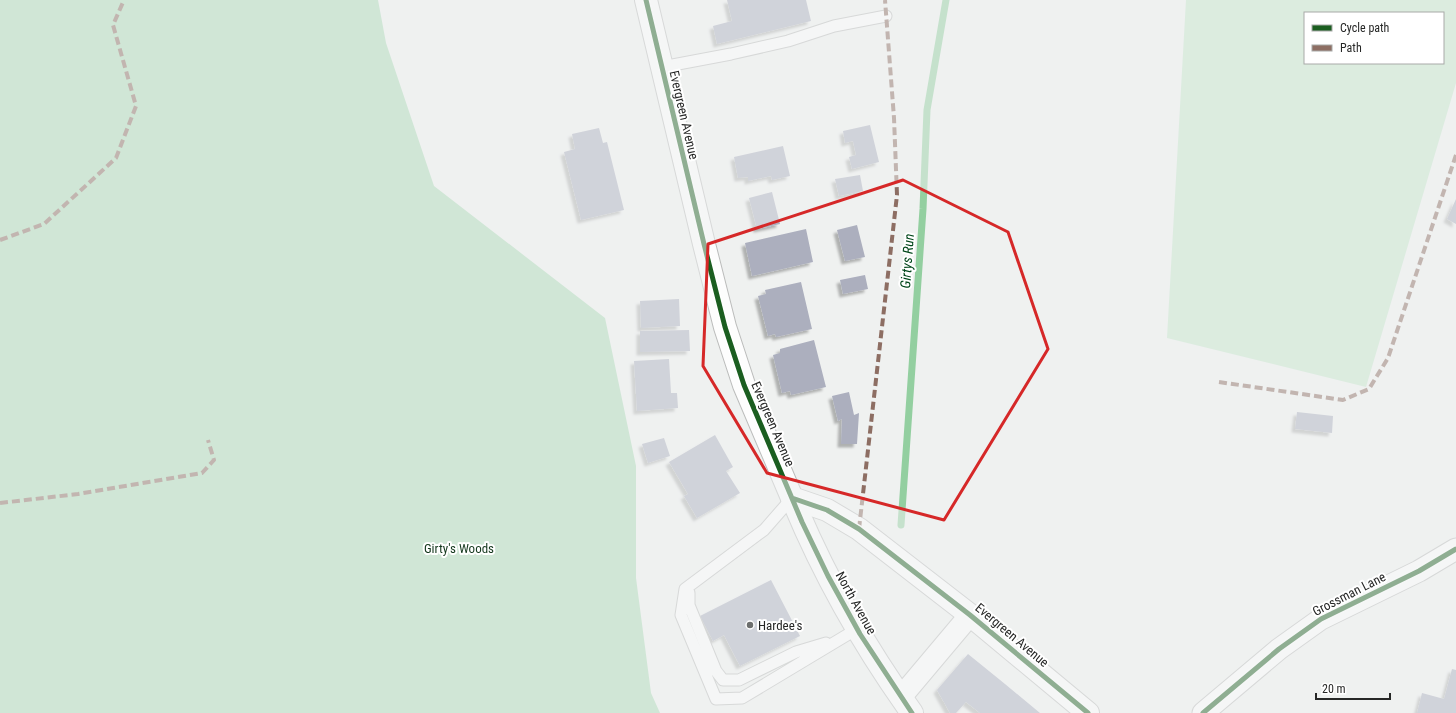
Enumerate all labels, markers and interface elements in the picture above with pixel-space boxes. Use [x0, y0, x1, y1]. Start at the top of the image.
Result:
legend [1304, 12, 1444, 64]
text: Cycle path [1340, 21, 1390, 35]
text: Path [1340, 41, 1362, 55]
street label: Evergreen Avenue [666, 69, 702, 161]
water label: Girtys Run [897, 233, 917, 289]
street label: Evergreen Avenue [748, 379, 798, 469]
park label: Girty's Woods [424, 541, 494, 556]
street label: North Avenue [833, 569, 879, 637]
street label: Grossman Lane [1310, 569, 1388, 619]
street label: Evergreen Avenue [972, 600, 1052, 670]
place label: Hardee's [758, 618, 802, 633]
marker: Hardee's [745, 620, 755, 630]
scale bar [1316, 675, 1390, 701]
text: 20 m [1322, 682, 1346, 696]

